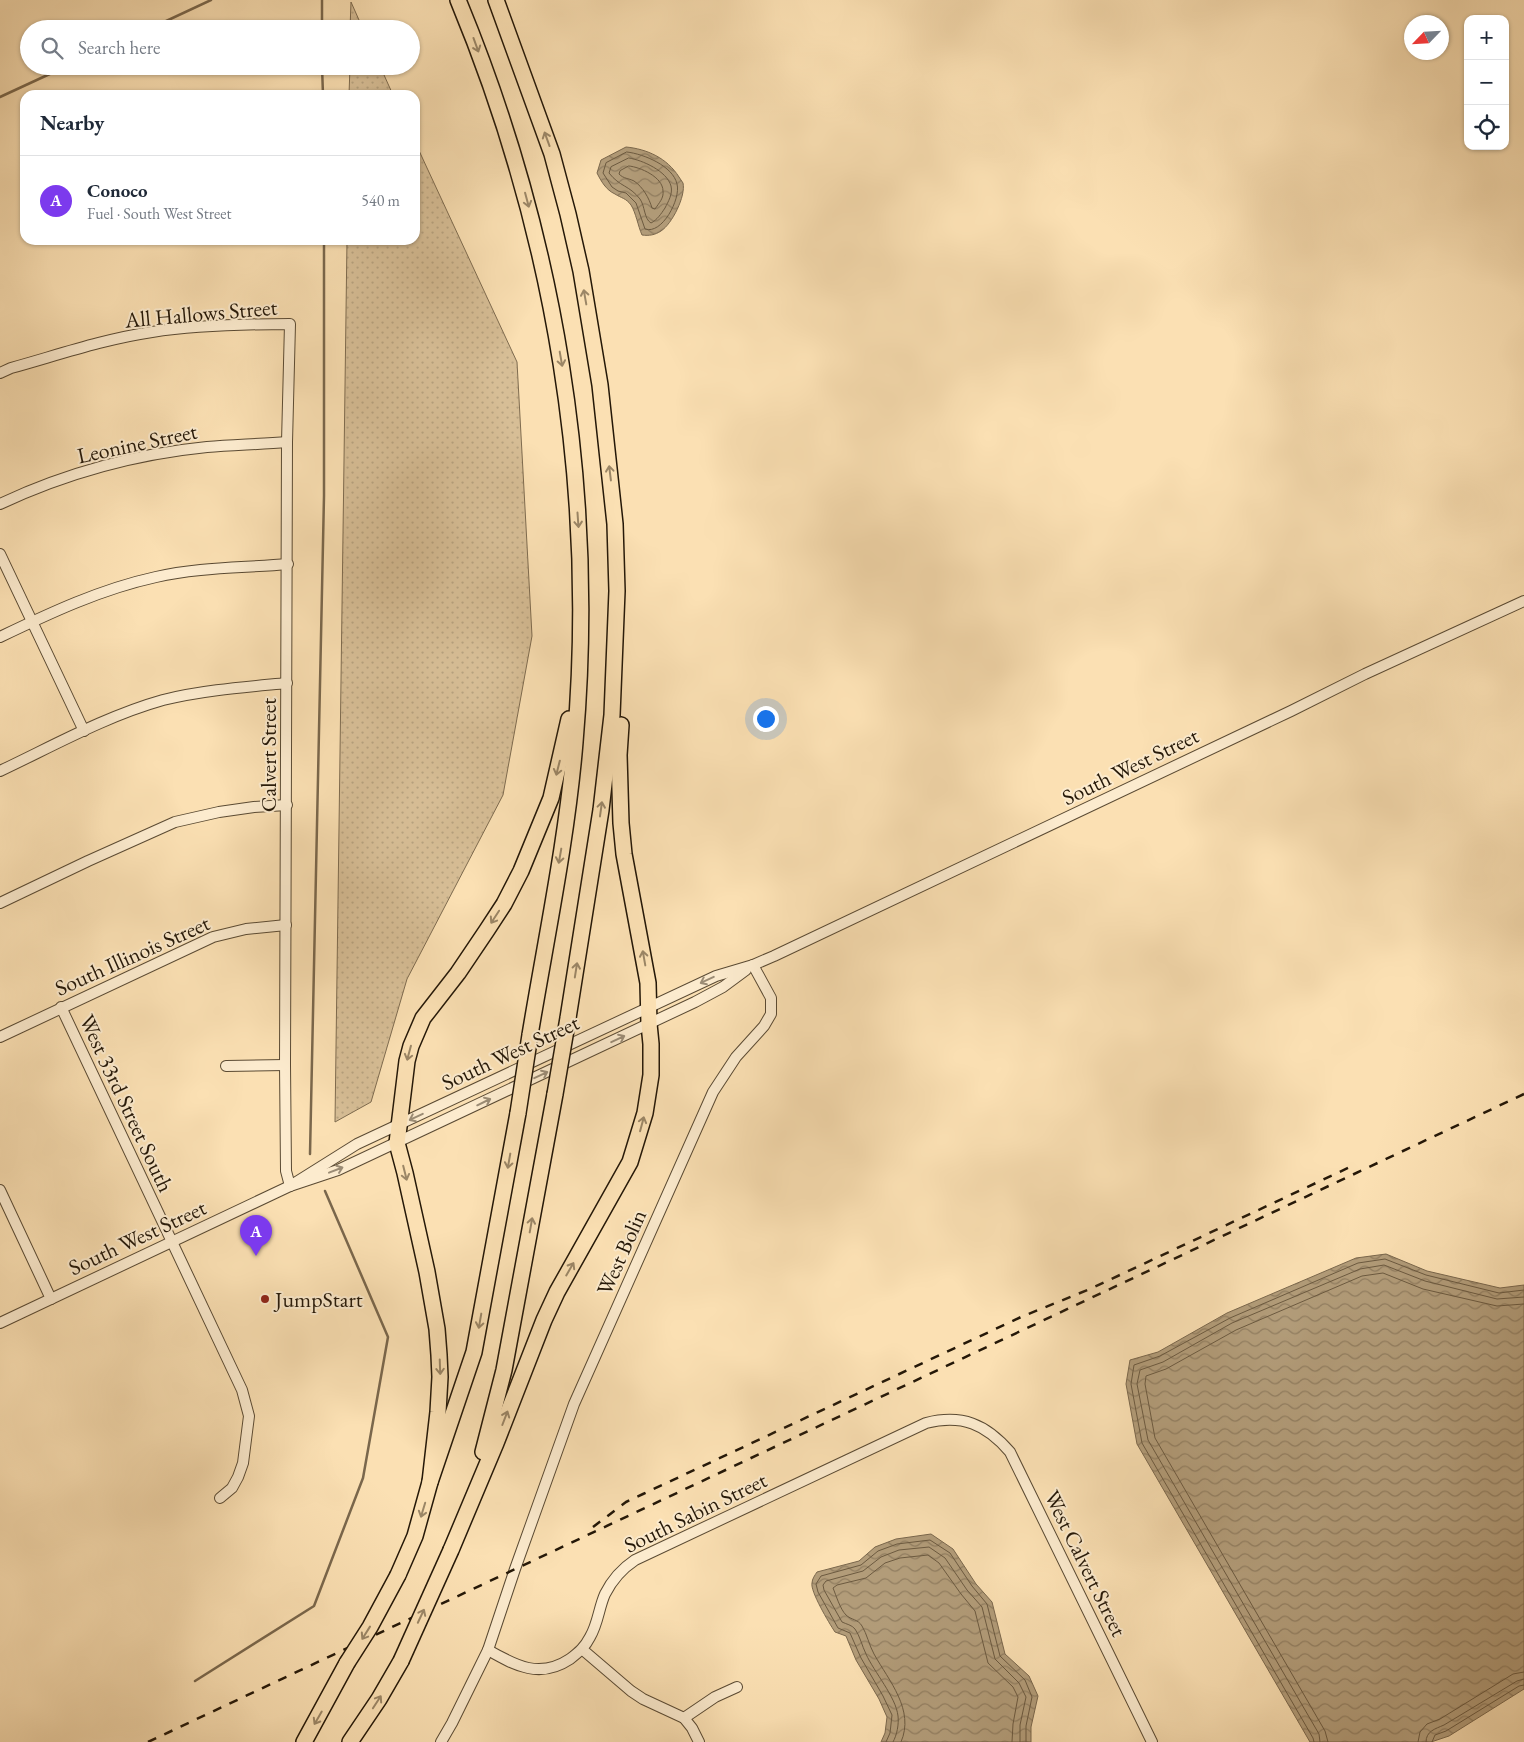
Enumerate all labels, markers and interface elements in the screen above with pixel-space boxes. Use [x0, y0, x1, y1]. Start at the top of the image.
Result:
north arrow [1404, 15, 1449, 60]
map controls [1464, 15, 1509, 150]
button: + [1464, 15, 1509, 60]
search box [20, 20, 420, 75]
icon: search [38, 34, 66, 62]
text: Search here [78, 35, 160, 60]
one-way arrow [472, 37, 481, 53]
button: − [1464, 60, 1509, 105]
button: locate [1464, 105, 1509, 150]
text: Nearby [40, 109, 104, 136]
one-way arrow [542, 132, 551, 147]
text: Conoco [87, 178, 148, 203]
text: A [50, 190, 62, 211]
text: 540 m [361, 190, 400, 211]
one-way arrow [523, 191, 532, 207]
text: Fuel · South West Street [87, 203, 231, 224]
one-way arrow [580, 289, 590, 305]
street label: All Hallows Street [123, 292, 279, 335]
one-way arrow [556, 350, 566, 366]
street label: Leonine Street [74, 417, 200, 470]
one-way arrow [605, 465, 615, 481]
one-way arrow [574, 512, 583, 528]
street label: Calvert Street [254, 698, 283, 812]
your location [753, 706, 779, 732]
street label: South West Street [1057, 721, 1203, 812]
one-way arrow [553, 759, 562, 775]
one-way arrow [597, 801, 607, 817]
one-way arrow [554, 848, 564, 864]
street label: South Illinois Street [50, 908, 214, 1003]
one-way arrow [490, 909, 500, 923]
one-way arrow [639, 950, 648, 966]
one-way arrow [571, 962, 581, 978]
one-way arrow [700, 976, 715, 985]
street label: South West Street [437, 1008, 584, 1097]
street label: West 33rd Street South [73, 1010, 180, 1197]
one-way arrow [610, 1034, 625, 1043]
one-way arrow [404, 1045, 413, 1061]
one-way arrow [533, 1069, 548, 1079]
one-way arrow [476, 1096, 491, 1106]
one-way arrow [409, 1112, 424, 1122]
one-way arrow [637, 1116, 647, 1132]
one-way arrow [503, 1153, 513, 1169]
one-way arrow [328, 1165, 344, 1174]
one-way arrow [401, 1165, 410, 1181]
street label: South West Street [64, 1193, 211, 1282]
street label: West Bolin [590, 1205, 653, 1300]
pin: A [240, 1215, 272, 1256]
one-way arrow [527, 1217, 536, 1233]
one-way arrow [565, 1262, 575, 1276]
place label: JumpStart [273, 1285, 363, 1314]
marker: JumpStart [259, 1293, 271, 1305]
one-way arrow [474, 1313, 484, 1329]
one-way arrow [435, 1359, 444, 1375]
one-way arrow [501, 1410, 510, 1426]
street label: South Sabin Street [619, 1465, 772, 1560]
street label: West Calvert Street [1038, 1485, 1134, 1641]
one-way arrow [417, 1501, 427, 1517]
one-way arrow [417, 1609, 426, 1624]
one-way arrow [360, 1626, 370, 1640]
one-way arrow [372, 1696, 382, 1710]
one-way arrow [312, 1711, 322, 1725]

